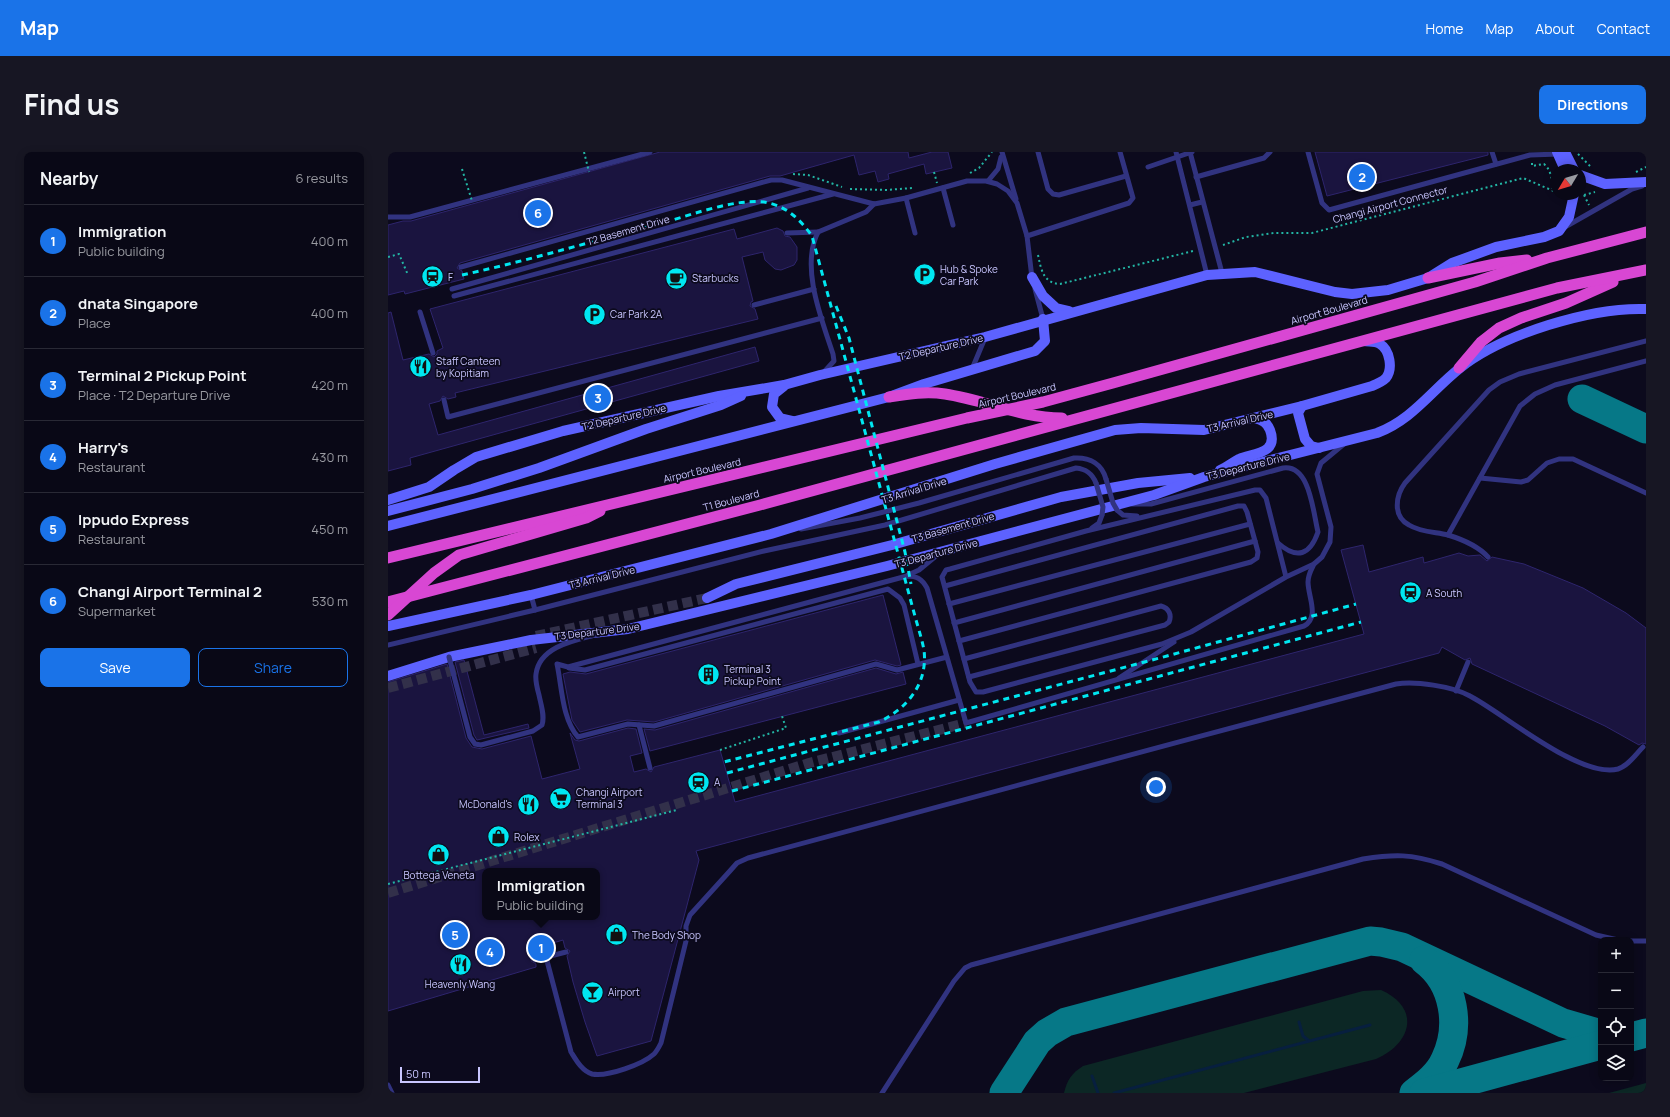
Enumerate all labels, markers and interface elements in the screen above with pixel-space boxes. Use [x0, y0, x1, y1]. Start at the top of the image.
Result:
text: Map [20, 15, 59, 41]
text: Home [1426, 19, 1463, 38]
text: Map [1485, 19, 1513, 38]
text: About [1535, 19, 1575, 38]
text: Contact [1597, 19, 1650, 38]
text: Find us [24, 85, 119, 123]
button: Directions [1539, 85, 1646, 124]
pin: 2 [1349, 162, 1375, 192]
north arrow [1550, 164, 1586, 200]
text: Nearby [40, 167, 98, 190]
text: 6 results [296, 169, 348, 187]
street label: Changi Airport Connector [1331, 182, 1449, 226]
pin: 6 [525, 198, 551, 228]
street label: T2 Basement Drive [585, 211, 671, 249]
text: Immigration [78, 221, 166, 242]
text: 1 [50, 232, 56, 250]
text: 400 m [311, 232, 348, 250]
text: Public building [78, 242, 165, 260]
parking icon: Hub & Spoke Car Park [911, 262, 937, 288]
place label: Hub & Spoke Car Park [940, 262, 998, 288]
station icon: F [419, 264, 445, 290]
cafe icon: Starbucks [663, 265, 689, 291]
place label: F [448, 270, 453, 284]
place label: Starbucks [692, 271, 739, 285]
street label: Airport Boulevard [1289, 292, 1369, 328]
text: dnata Singapore [78, 293, 198, 314]
parking icon: Car Park 2A [581, 301, 607, 327]
text: 2 [49, 304, 57, 322]
text: 400 m [311, 304, 348, 322]
place label: Car Park 2A [610, 307, 663, 321]
text: Place [78, 314, 111, 332]
street label: T2 Departure Drive [898, 330, 985, 363]
restaurant icon: Staff Canteen by Kopitiam [408, 354, 434, 380]
place label: Staff Canteen by Kopitiam [436, 354, 500, 380]
text: Terminal 2 Pickup Point [78, 365, 247, 386]
text: 3 [49, 376, 57, 394]
text: 420 m [311, 376, 348, 394]
street label: Airport Boulevard [977, 379, 1057, 411]
pin: 3 [585, 383, 611, 413]
text: Place · T2 Departure Drive [78, 386, 230, 404]
street label: T2 Departure Drive [581, 400, 668, 433]
street label: T3 Arrival Drive [1206, 407, 1275, 435]
text: Harry's [78, 437, 128, 458]
text: 4 [49, 448, 57, 466]
text: 430 m [312, 448, 348, 466]
street label: T3 Departure Drive [1205, 449, 1291, 483]
street label: Airport Boulevard [662, 454, 742, 486]
text: Restaurant [78, 458, 145, 476]
street label: T3 Arrival Drive [880, 473, 948, 507]
street label: T1 Boulevard [701, 486, 761, 514]
street label: T3 Basement Drive [910, 508, 996, 546]
text: Ippudo Express [78, 509, 189, 530]
text: 5 [49, 520, 57, 538]
text: 450 m [311, 520, 348, 538]
text: Restaurant [78, 530, 145, 548]
street label: T3 Departure Drive [893, 535, 979, 571]
street label: T3 Arrival Drive [568, 562, 637, 592]
station icon: A South [1397, 580, 1423, 606]
text: Changi Airport Terminal 2 [78, 581, 262, 602]
place label: A South [1426, 586, 1462, 600]
text: 6 [49, 592, 57, 610]
text: 530 m [312, 592, 348, 610]
text: Supermarket [78, 602, 156, 620]
street label: T3 Departure Drive [554, 619, 641, 643]
button: Save [40, 648, 190, 687]
button: Share [198, 648, 348, 687]
building icon: Terminal 3 Pickup Point [695, 662, 721, 688]
place label: Terminal 3 Pickup Point [724, 662, 781, 688]
station icon: A [686, 769, 712, 795]
place label: A [714, 775, 721, 789]
your location [1146, 777, 1166, 797]
supermarket icon: Changi Airport Terminal 3 [548, 785, 574, 811]
place label: Changi Airport Terminal 3 [576, 785, 643, 811]
restaurant icon: McDonald's [515, 791, 541, 817]
place label: McDonald's [459, 797, 512, 811]
shop icon: Rolex [486, 824, 512, 850]
place label: Rolex [514, 830, 540, 844]
shop icon: Bottega Veneta [426, 842, 452, 868]
place label: Bottega Veneta [403, 868, 475, 882]
popup [482, 868, 600, 920]
text: Immigration [497, 875, 585, 896]
text: Public building [497, 896, 584, 914]
pin: 5 [442, 920, 468, 950]
shop icon: The Body Shop [603, 922, 629, 948]
place label: The Body Shop [632, 928, 701, 942]
pin: 1 [528, 933, 554, 963]
pin: 4 [477, 937, 503, 967]
map controls [1598, 937, 1634, 1081]
button: + [1598, 937, 1634, 973]
restaurant icon: Heavenly Wang [447, 951, 473, 977]
button: − [1598, 973, 1634, 1009]
place label: Heavenly Wang [425, 977, 495, 991]
bar icon: Airport [579, 979, 605, 1005]
place label: Airport [608, 985, 640, 999]
button: locate [1598, 1009, 1634, 1045]
button: layers [1598, 1045, 1634, 1081]
scale bar [400, 1065, 480, 1084]
text: 50 m [406, 1066, 431, 1081]

